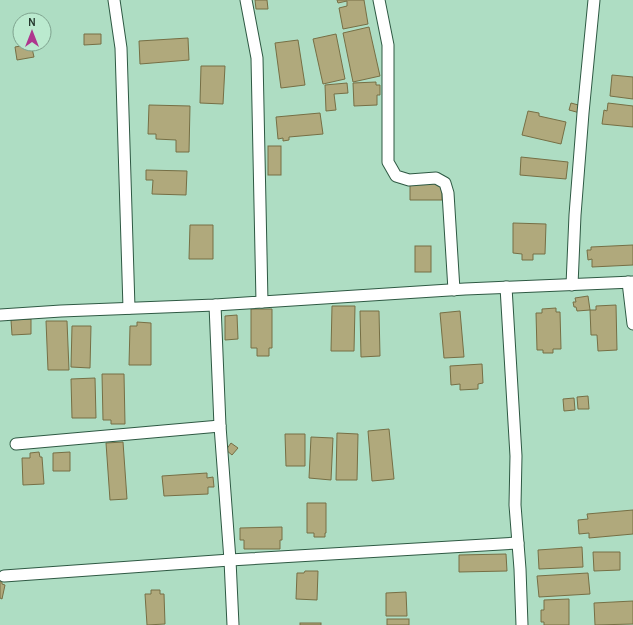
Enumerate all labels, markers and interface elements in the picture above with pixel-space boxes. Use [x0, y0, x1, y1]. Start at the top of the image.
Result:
north arrow [12, 12, 52, 52]
text: N [28, 16, 36, 29]

